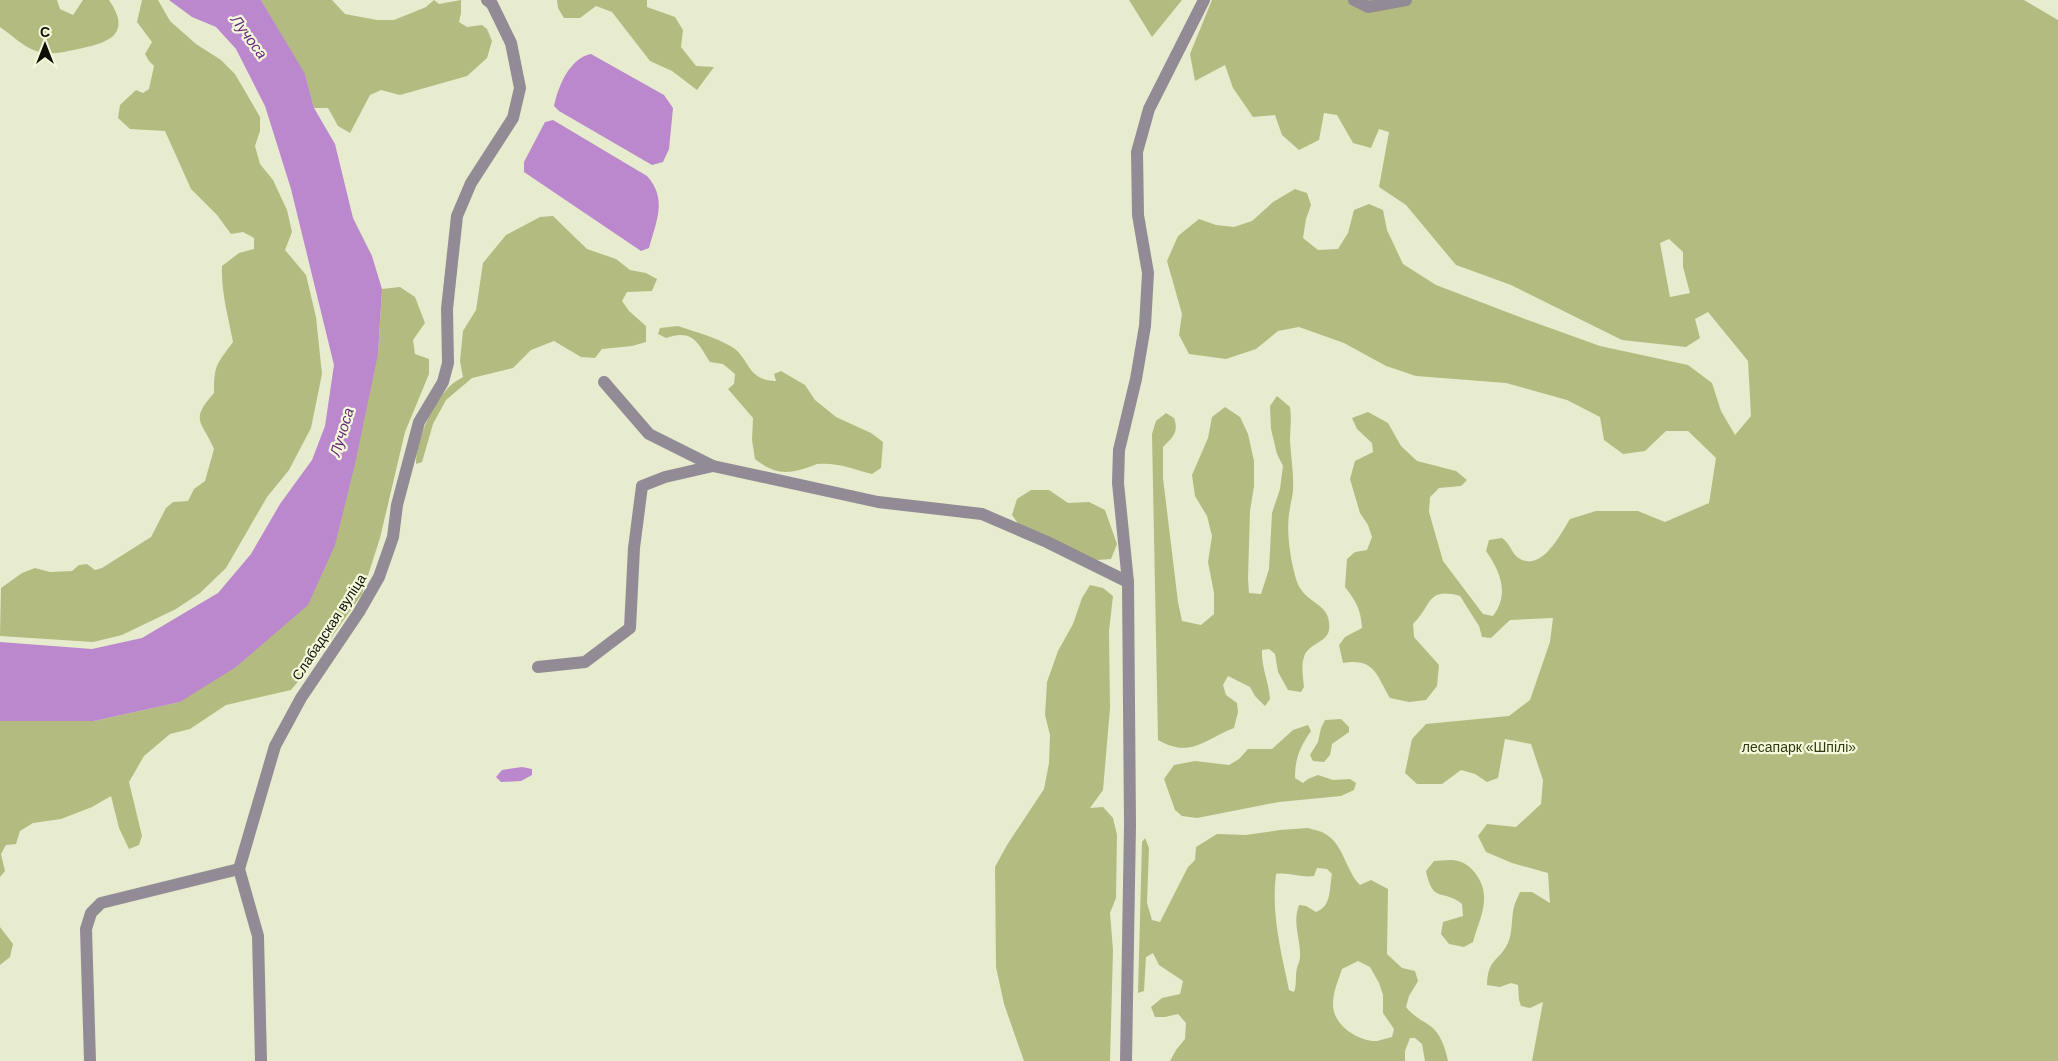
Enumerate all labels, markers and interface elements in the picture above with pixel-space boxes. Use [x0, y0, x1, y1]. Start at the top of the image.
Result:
water label: Лучоса [227, 11, 271, 62]
north arrow [20, 20, 70, 70]
text: С [40, 24, 50, 40]
water label: Лучоса [326, 406, 357, 459]
street label: Слабадская вуліца [289, 571, 369, 683]
park label: лесапарк «Шпілі» [1742, 739, 1856, 755]

